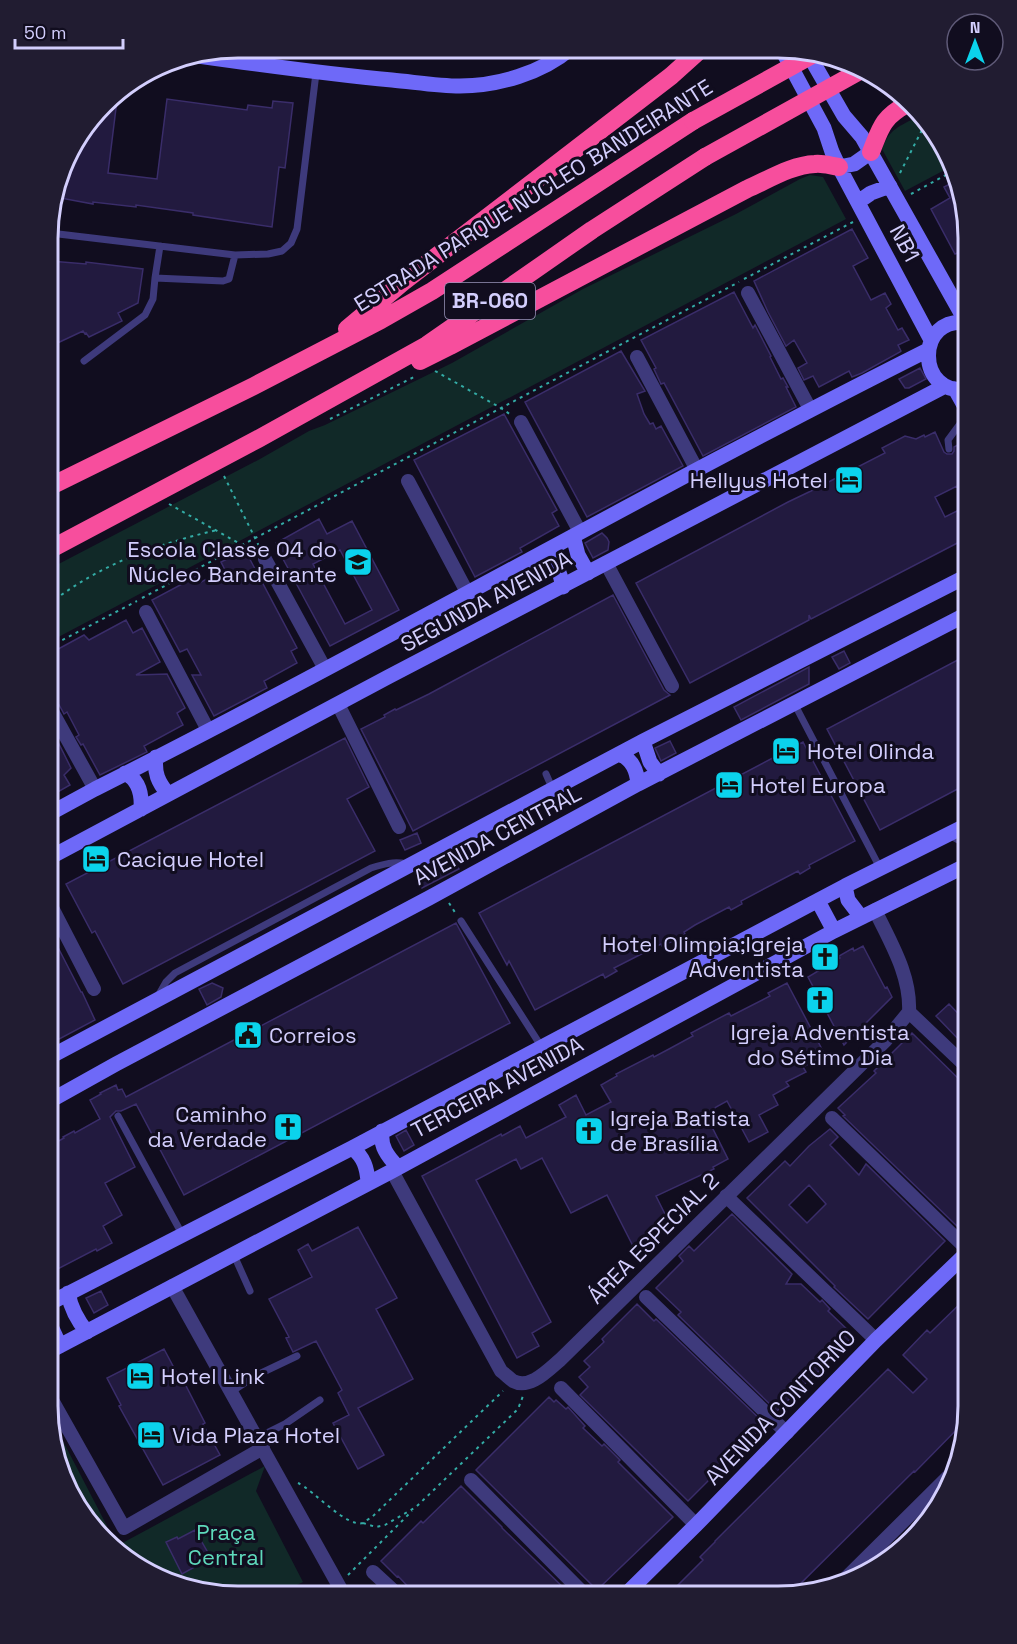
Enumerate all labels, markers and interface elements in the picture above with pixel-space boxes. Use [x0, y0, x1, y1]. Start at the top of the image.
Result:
scale bar [15, 12, 123, 50]
north arrow [945, 12, 1005, 72]
text: N [970, 17, 980, 38]
text: 50 m [24, 21, 66, 44]
street label: ESTRADA PARQUE NÚCLEO BANDEIRANTE [348, 72, 718, 318]
street label: NB1 [884, 219, 926, 267]
road number: BR-060 [445, 283, 535, 319]
hotel icon: Hellyus Hotel [833, 464, 865, 496]
place label: Hellyus Hotel [690, 466, 828, 494]
place label: Escola Classe 04 do Núcleo Bandeirante [127, 535, 337, 588]
street label: SEGUNDA AVENIDA [396, 544, 577, 658]
school or university icon: Escola Classe 04 do Núcleo Bandeirante [342, 546, 374, 578]
hotel icon: Hotel Olinda [770, 735, 802, 767]
place label: Hotel Olinda [807, 737, 935, 765]
hotel icon: Hotel Europa [713, 769, 745, 801]
place label: Hotel Europa [750, 771, 886, 799]
street label: AVENIDA CENTRAL [408, 779, 586, 891]
hotel icon: Cacique Hotel [80, 843, 112, 875]
place label: Cacique Hotel [117, 845, 264, 873]
place label: Hotel Olimpia;Igreja Adventista [602, 930, 804, 983]
church icon: Hotel Olimpia;Igreja Adventista [809, 941, 841, 973]
church icon: Igreja Adventista do Sétimo Dia [804, 984, 836, 1016]
place label: Igreja Adventista do Sétimo Dia [730, 1018, 910, 1071]
public building icon: Correios [232, 1019, 264, 1051]
place label: Correios [269, 1021, 357, 1049]
street label: TERCEIRA AVENIDA [406, 1030, 588, 1144]
place label: Caminho da Verdade [147, 1100, 267, 1153]
place label: Igreja Batista de Brasília [610, 1104, 751, 1157]
church icon: Caminho da Verdade [272, 1111, 304, 1143]
church icon: Igreja Batista de Brasília [573, 1115, 605, 1147]
street label: ÁREA ESPECIAL 2 [581, 1166, 725, 1310]
street label: AVENIDA CONTORNO [698, 1323, 862, 1491]
hotel icon: Hotel Link [124, 1360, 156, 1392]
place label: Hotel Link [161, 1362, 265, 1390]
hotel icon: Vida Plaza Hotel [135, 1419, 167, 1451]
place label: Vida Plaza Hotel [172, 1421, 340, 1449]
park label: Praça Central [188, 1518, 264, 1571]

